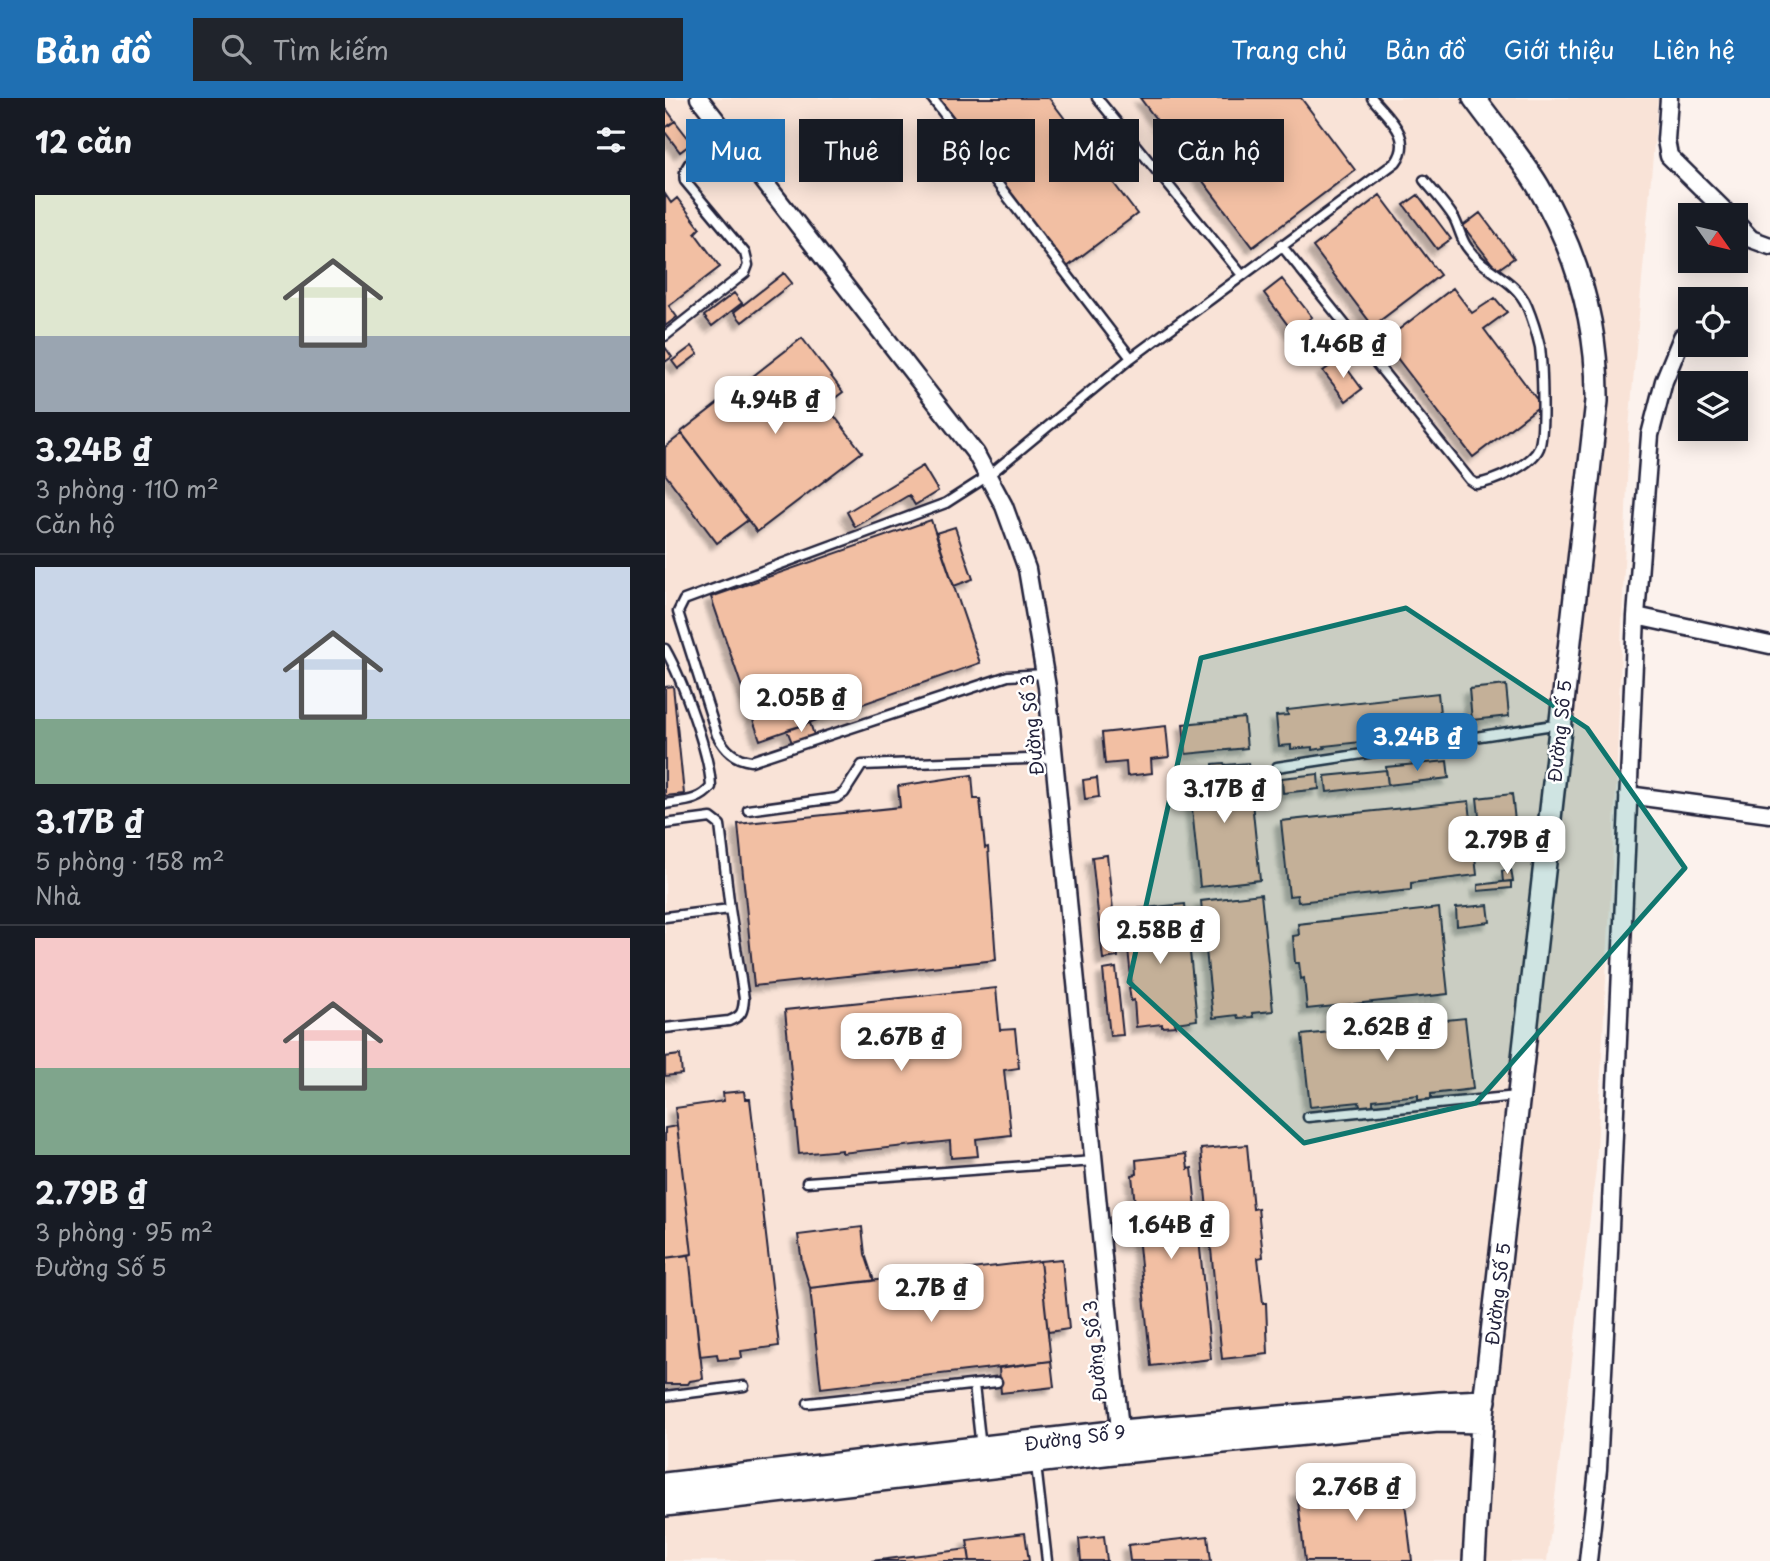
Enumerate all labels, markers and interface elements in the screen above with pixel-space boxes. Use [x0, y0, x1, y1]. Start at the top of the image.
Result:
search box [193, 18, 683, 81]
text: Bản đồ [35, 24, 151, 74]
icon: search [217, 30, 255, 68]
text: Tìm kiếm [273, 30, 389, 69]
text: Trang chủ [1231, 31, 1347, 67]
text: Bản đồ [1385, 31, 1465, 67]
text: Giới thiệu [1503, 31, 1615, 67]
text: Liên hệ [1653, 31, 1735, 67]
text: 12 căn [35, 118, 132, 163]
chip: Mua [686, 119, 785, 182]
chip: Thuê [799, 119, 903, 182]
chip: Bộ lọc [917, 119, 1035, 182]
chip: Mới [1049, 119, 1139, 182]
chip: Căn hộ [1153, 119, 1284, 182]
icon: filters [592, 121, 630, 159]
north arrow [1678, 203, 1748, 273]
map controls [1678, 203, 1748, 441]
icon: home [270, 240, 396, 366]
button: locate [1678, 287, 1748, 357]
pin: 1.46B ₫ [1278, 320, 1408, 380]
text: 1.46B ₫ [1300, 325, 1386, 360]
button: layers [1678, 371, 1748, 441]
pin: 4.94B ₫ [710, 376, 840, 436]
text: 4.94B ₫ [730, 381, 820, 416]
text: 3.24B ₫ [35, 426, 151, 471]
text: 3 phòng · 110 m² [35, 471, 219, 506]
text: Căn hộ [35, 506, 115, 541]
icon: home [270, 612, 396, 738]
street label: Đường Số 3 [1012, 673, 1050, 777]
pin: 2.05B ₫ [736, 674, 866, 734]
street label: Đường Số 5 [1540, 678, 1578, 784]
text: 2.05B ₫ [756, 679, 846, 714]
pin: 3.24B ₫ [1352, 714, 1482, 773]
text: 3.24B ₫ [1372, 718, 1462, 753]
pin: 3.17B ₫ [1159, 766, 1289, 825]
text: 3.17B ₫ [1183, 770, 1265, 805]
text: 3.17B ₫ [35, 798, 143, 843]
pin: 2.79B ₫ [1442, 816, 1572, 876]
text: 2.79B ₫ [1464, 821, 1550, 856]
text: 5 phòng · 158 m² [35, 843, 225, 878]
text: Nhà [35, 878, 80, 913]
pin: 2.58B ₫ [1095, 906, 1225, 966]
text: 2.58B ₫ [1116, 911, 1204, 946]
icon: home [270, 983, 396, 1109]
pin: 2.62B ₫ [1322, 1004, 1452, 1063]
text: 2.62B ₫ [1342, 1008, 1432, 1043]
pin: 2.67B ₫ [836, 1014, 966, 1073]
text: 2.67B ₫ [857, 1018, 945, 1053]
text: 2.79B ₫ [35, 1169, 146, 1214]
pin: 1.64B ₫ [1106, 1202, 1236, 1261]
text: 1.64B ₫ [1128, 1206, 1214, 1241]
text: 3 phòng · 95 m² [35, 1214, 213, 1249]
street label: Đường Số 5 [1477, 1241, 1517, 1347]
text: Đường Số 5 [35, 1249, 166, 1284]
pin: 2.7B ₫ [874, 1264, 988, 1324]
text: 2.7B ₫ [895, 1269, 967, 1304]
street label: Đường Số 3 [1075, 1299, 1113, 1403]
street label: Đường Số 9 [1023, 1417, 1127, 1457]
pin: 2.76B ₫ [1291, 1464, 1421, 1523]
text: 2.76B ₫ [1312, 1468, 1400, 1503]

